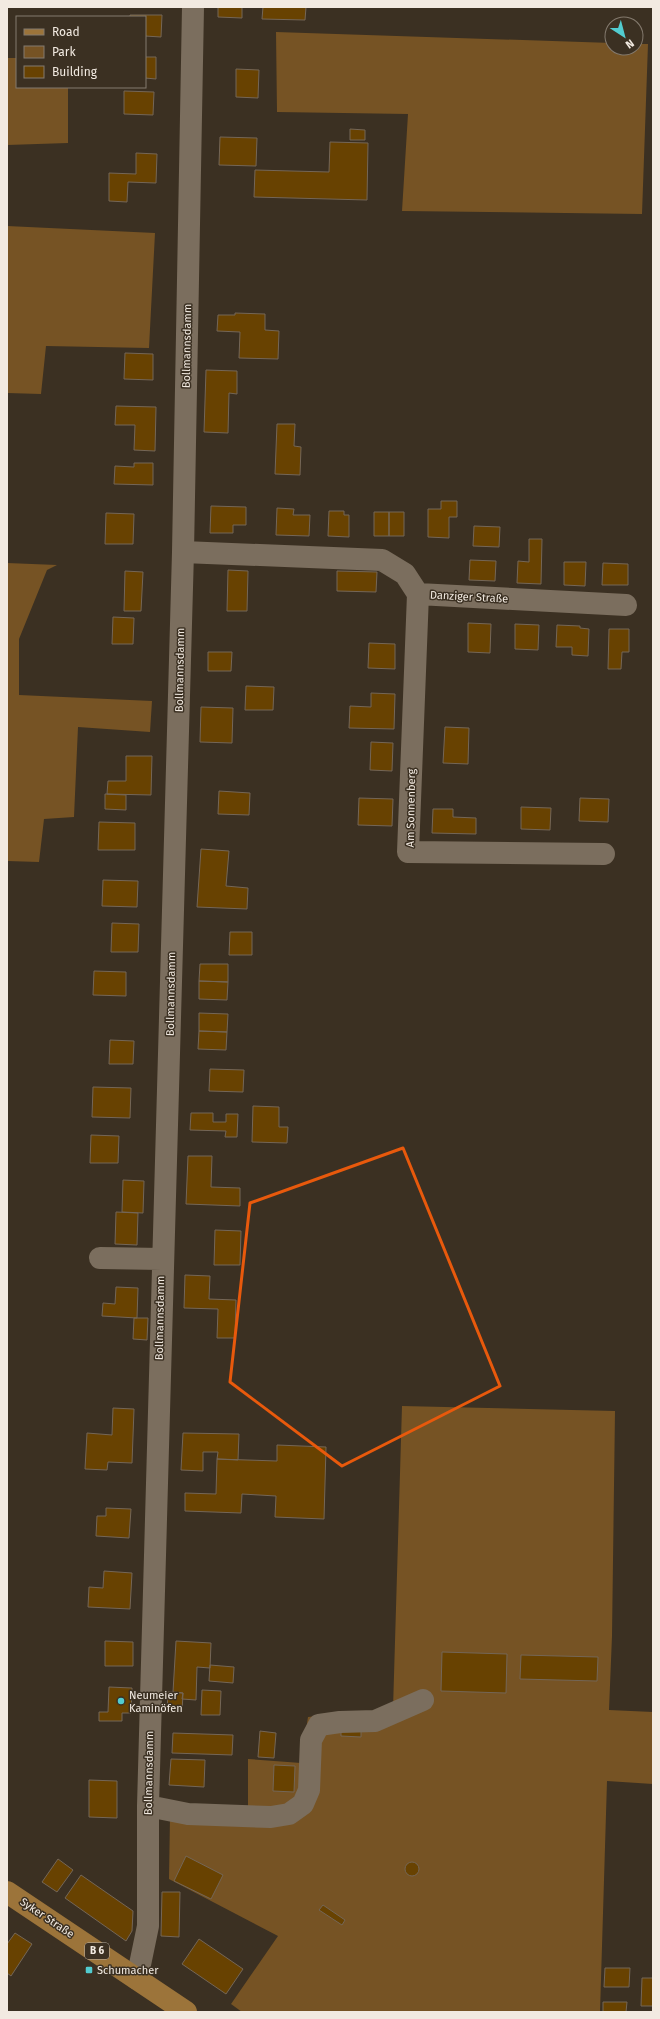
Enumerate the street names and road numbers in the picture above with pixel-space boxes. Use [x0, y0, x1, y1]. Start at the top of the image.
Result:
street label: Bollmannsdamm [180, 304, 194, 388]
street label: Danziger Straße [430, 588, 508, 606]
street label: Bollmannsdamm [173, 628, 187, 712]
street label: Am Sonnenberg [404, 768, 418, 847]
street label: Bollmannsdamm [164, 952, 178, 1036]
street label: Bollmannsdamm [153, 1276, 167, 1360]
street label: Bollmannsdamm [142, 1731, 156, 1815]
street label: Syker Straße [18, 1895, 76, 1941]
road number: B 6 [85, 1943, 109, 1959]

